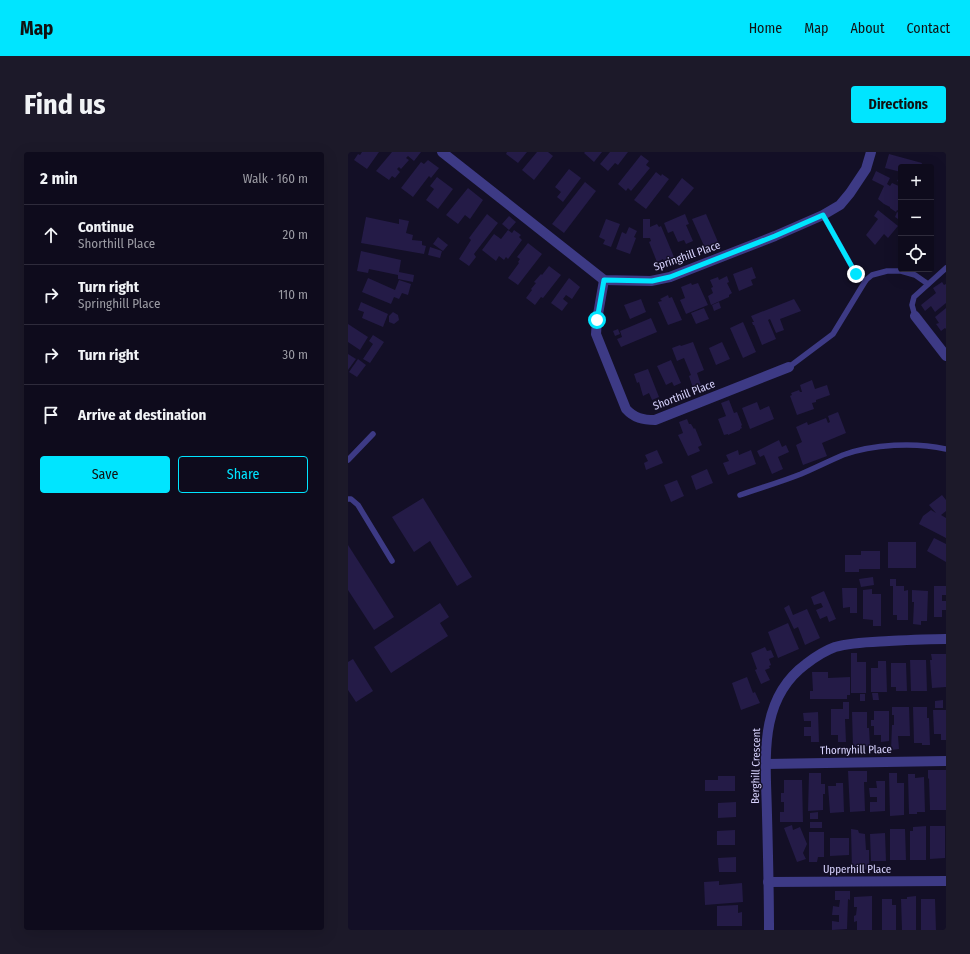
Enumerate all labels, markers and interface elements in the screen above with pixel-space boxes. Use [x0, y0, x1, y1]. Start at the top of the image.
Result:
text: Map [20, 17, 53, 40]
text: Home [749, 20, 782, 37]
text: Map [804, 20, 828, 37]
text: About [850, 20, 885, 37]
text: Contact [907, 20, 950, 37]
button: Directions [851, 86, 946, 123]
text: Find us [24, 88, 106, 121]
map controls [898, 164, 934, 272]
button: + [898, 164, 934, 200]
text: 2 min [40, 168, 78, 189]
text: Walk · 160 m [243, 171, 308, 186]
button: − [898, 200, 934, 236]
text: Continue [78, 218, 134, 236]
icon: ahead [40, 224, 62, 246]
text: 20 m [282, 227, 308, 242]
text: Shorthill Place [78, 236, 155, 251]
button: locate [898, 236, 934, 272]
street label: Springhill Place [652, 239, 722, 273]
route end [847, 265, 865, 283]
text: Turn right [78, 278, 139, 296]
icon: right [40, 284, 62, 306]
text: 110 m [278, 287, 308, 302]
text: Springhill Place [78, 296, 160, 311]
route start [588, 311, 606, 329]
icon: right [40, 344, 62, 366]
text: Turn right [78, 346, 139, 364]
text: 30 m [282, 347, 308, 362]
street label: Shorthill Place [651, 377, 717, 413]
icon: arrive [40, 404, 62, 426]
text: Arrive at destination [78, 406, 206, 424]
button: Save [40, 456, 170, 493]
button: Share [178, 456, 308, 493]
street label: Berghill Crescent [749, 728, 763, 804]
street label: Thornyhill Place [820, 743, 892, 757]
street label: Upperhill Place [823, 863, 891, 876]

